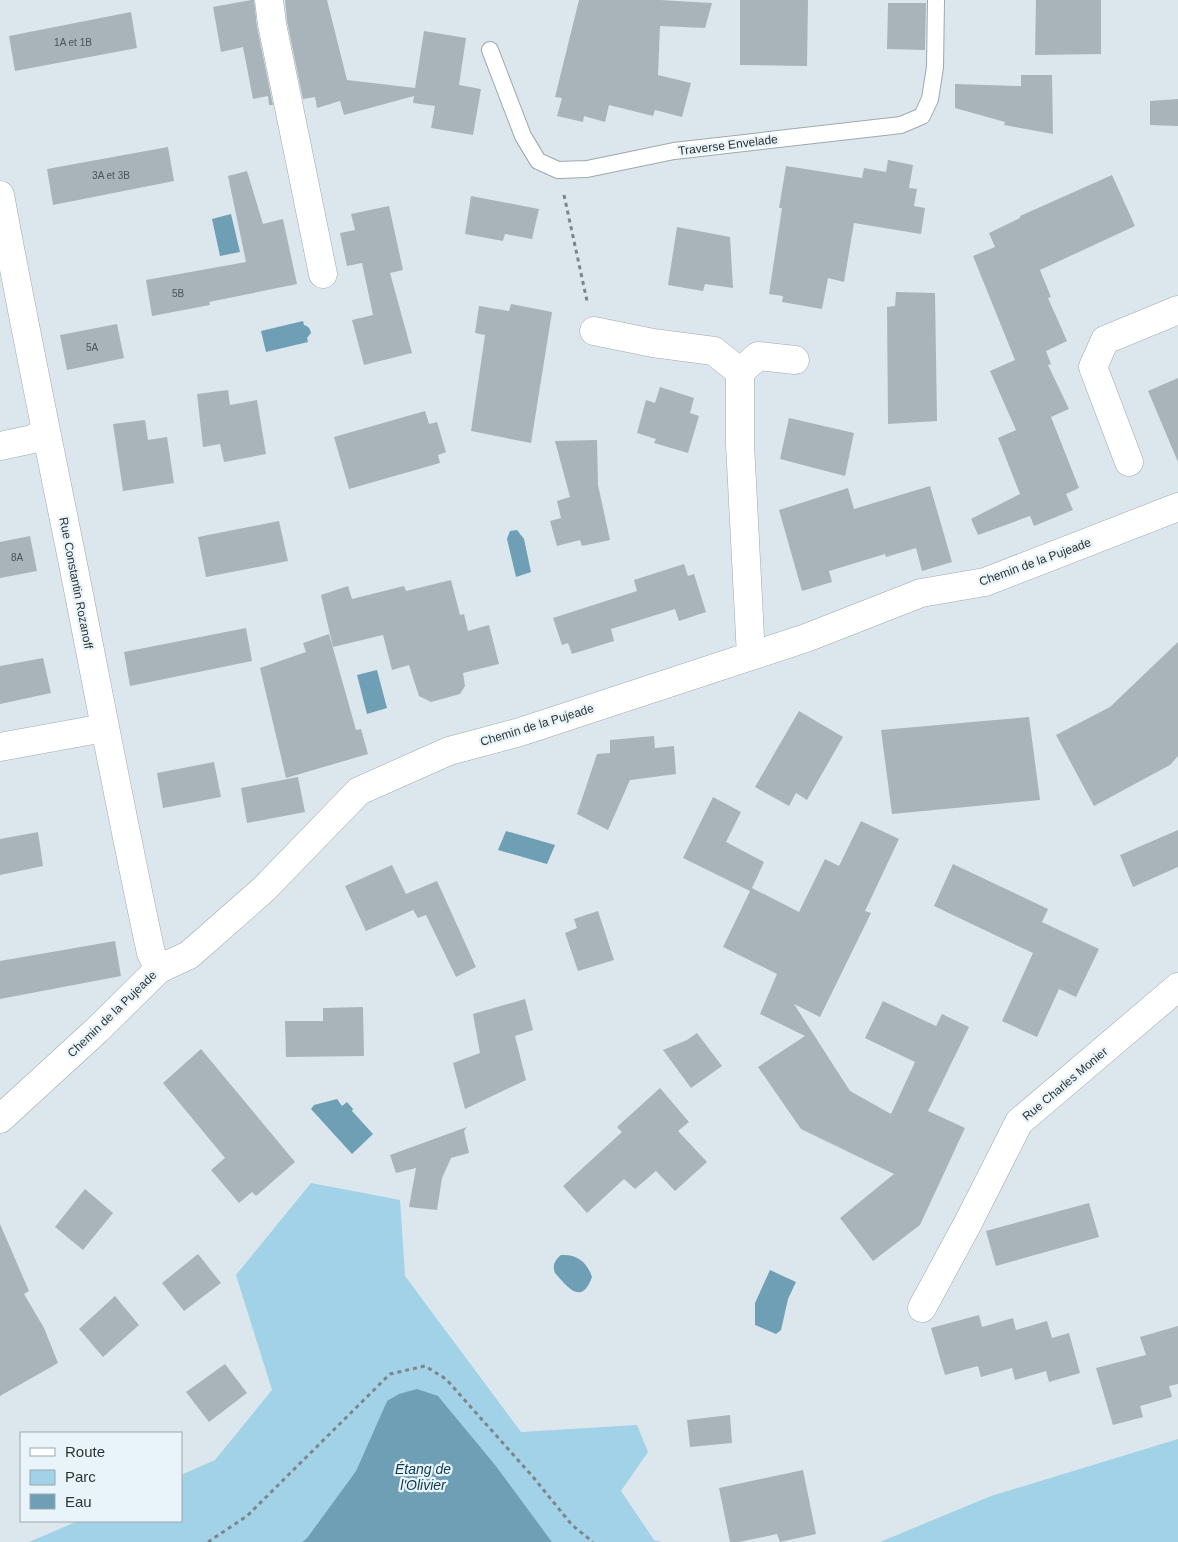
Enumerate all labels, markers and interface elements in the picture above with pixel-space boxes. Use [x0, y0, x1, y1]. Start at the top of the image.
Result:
house number: 1A et 1B [54, 37, 92, 48]
street label: Traverse Envelade [677, 132, 779, 158]
house number: 3A et 3B [92, 170, 130, 181]
house number: 5B [172, 288, 184, 299]
house number: 5A [86, 342, 98, 353]
street label: Rue Constantin Rozanoff [56, 516, 96, 651]
street label: Chemin de la Pujeade [977, 535, 1093, 589]
house number: 8A [11, 552, 23, 563]
street label: Chemin de la Pujeade [478, 701, 596, 749]
street label: Chemin de la Pujeade [65, 968, 160, 1060]
street label: Rue Charles Monier [1020, 1044, 1110, 1124]
legend [20, 1432, 182, 1522]
text: Route [65, 1443, 105, 1460]
water label: Étang de l'Olivier [395, 1461, 451, 1493]
text: Parc [65, 1468, 96, 1485]
text: Eau [65, 1493, 92, 1510]

